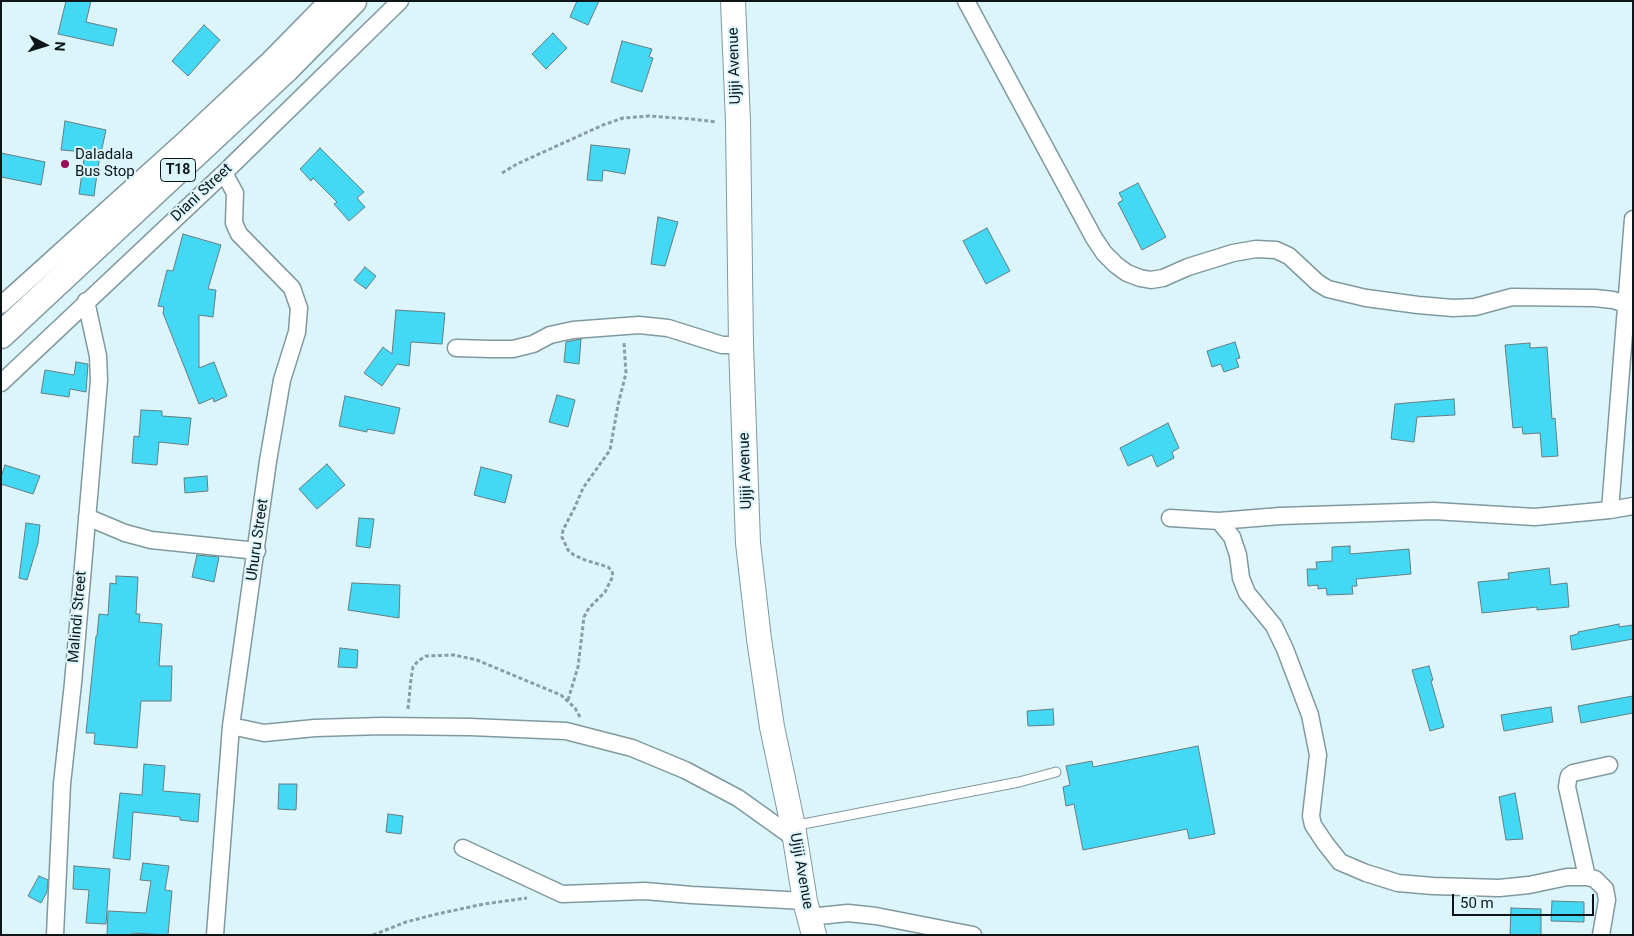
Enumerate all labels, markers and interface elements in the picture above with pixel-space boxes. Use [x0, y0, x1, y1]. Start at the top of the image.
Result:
north arrow [20, 20, 70, 70]
street label: Ujiji Avenue [725, 27, 745, 105]
text: N [52, 41, 68, 52]
place label: Daladala Bus Stop [75, 146, 135, 181]
marker: Daladala Bus Stop [59, 158, 71, 170]
road number: T18 [160, 158, 196, 182]
street label: Diani Street [168, 160, 236, 226]
street label: Ujiji Avenue [736, 432, 756, 510]
street label: Uhuru Street [243, 498, 273, 582]
street label: Malindi Street [65, 570, 91, 664]
street label: Ujiji Avenue [785, 832, 817, 910]
scale bar [1454, 884, 1596, 916]
text: 50 m [1460, 894, 1494, 912]

